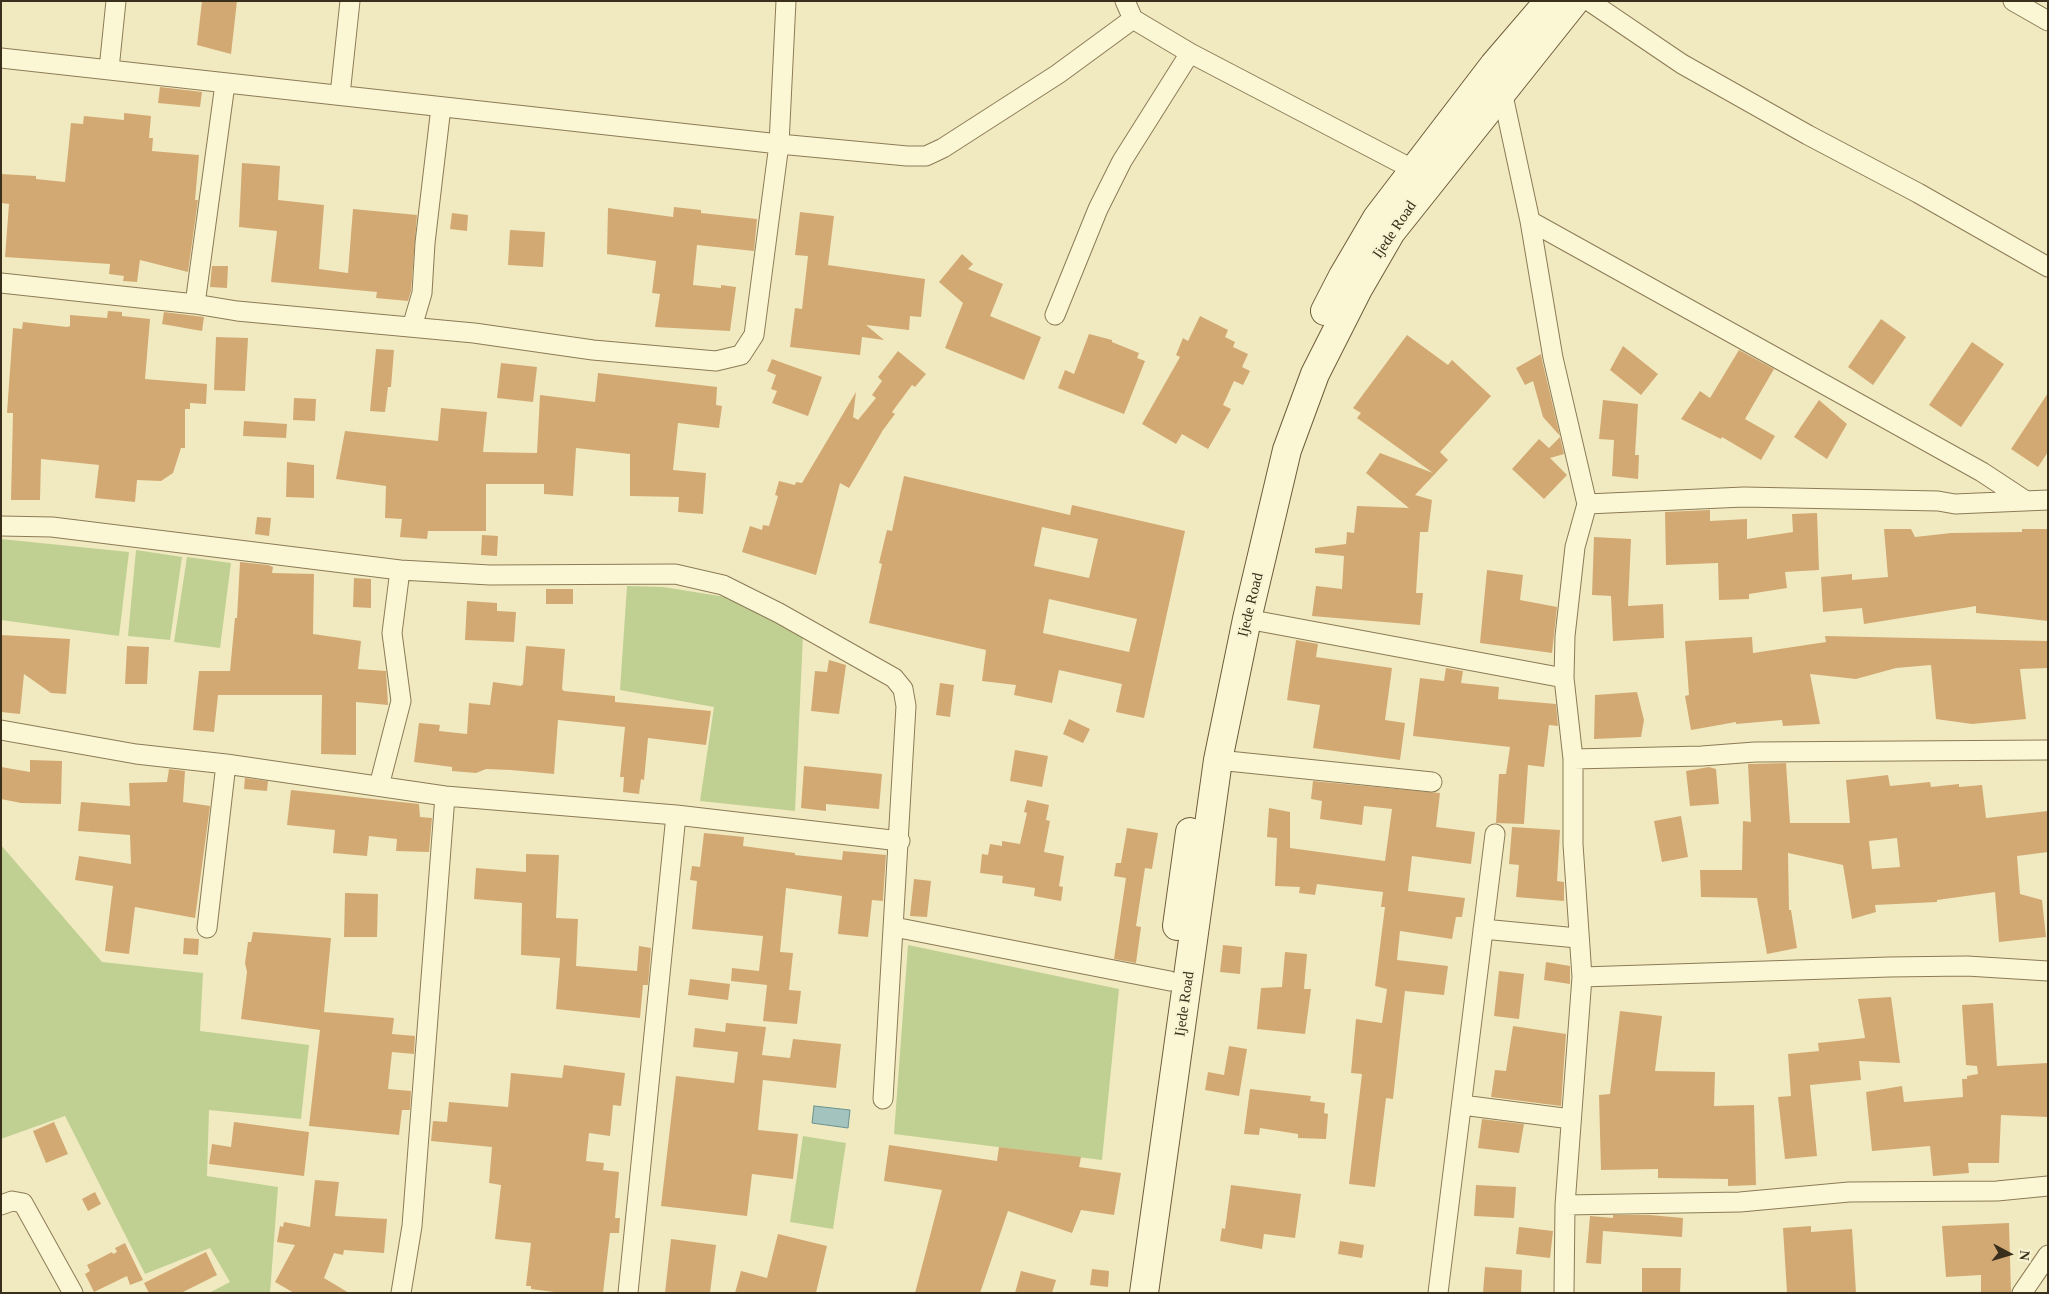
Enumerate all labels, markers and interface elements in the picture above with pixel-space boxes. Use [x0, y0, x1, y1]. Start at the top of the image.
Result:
street label: Ijede Road [1369, 198, 1421, 262]
street label: Ijede Road [1234, 571, 1268, 639]
street label: Ijede Road [1172, 970, 1198, 1038]
north arrow [1984, 1229, 2034, 1279]
text: N [2016, 1250, 2032, 1261]

